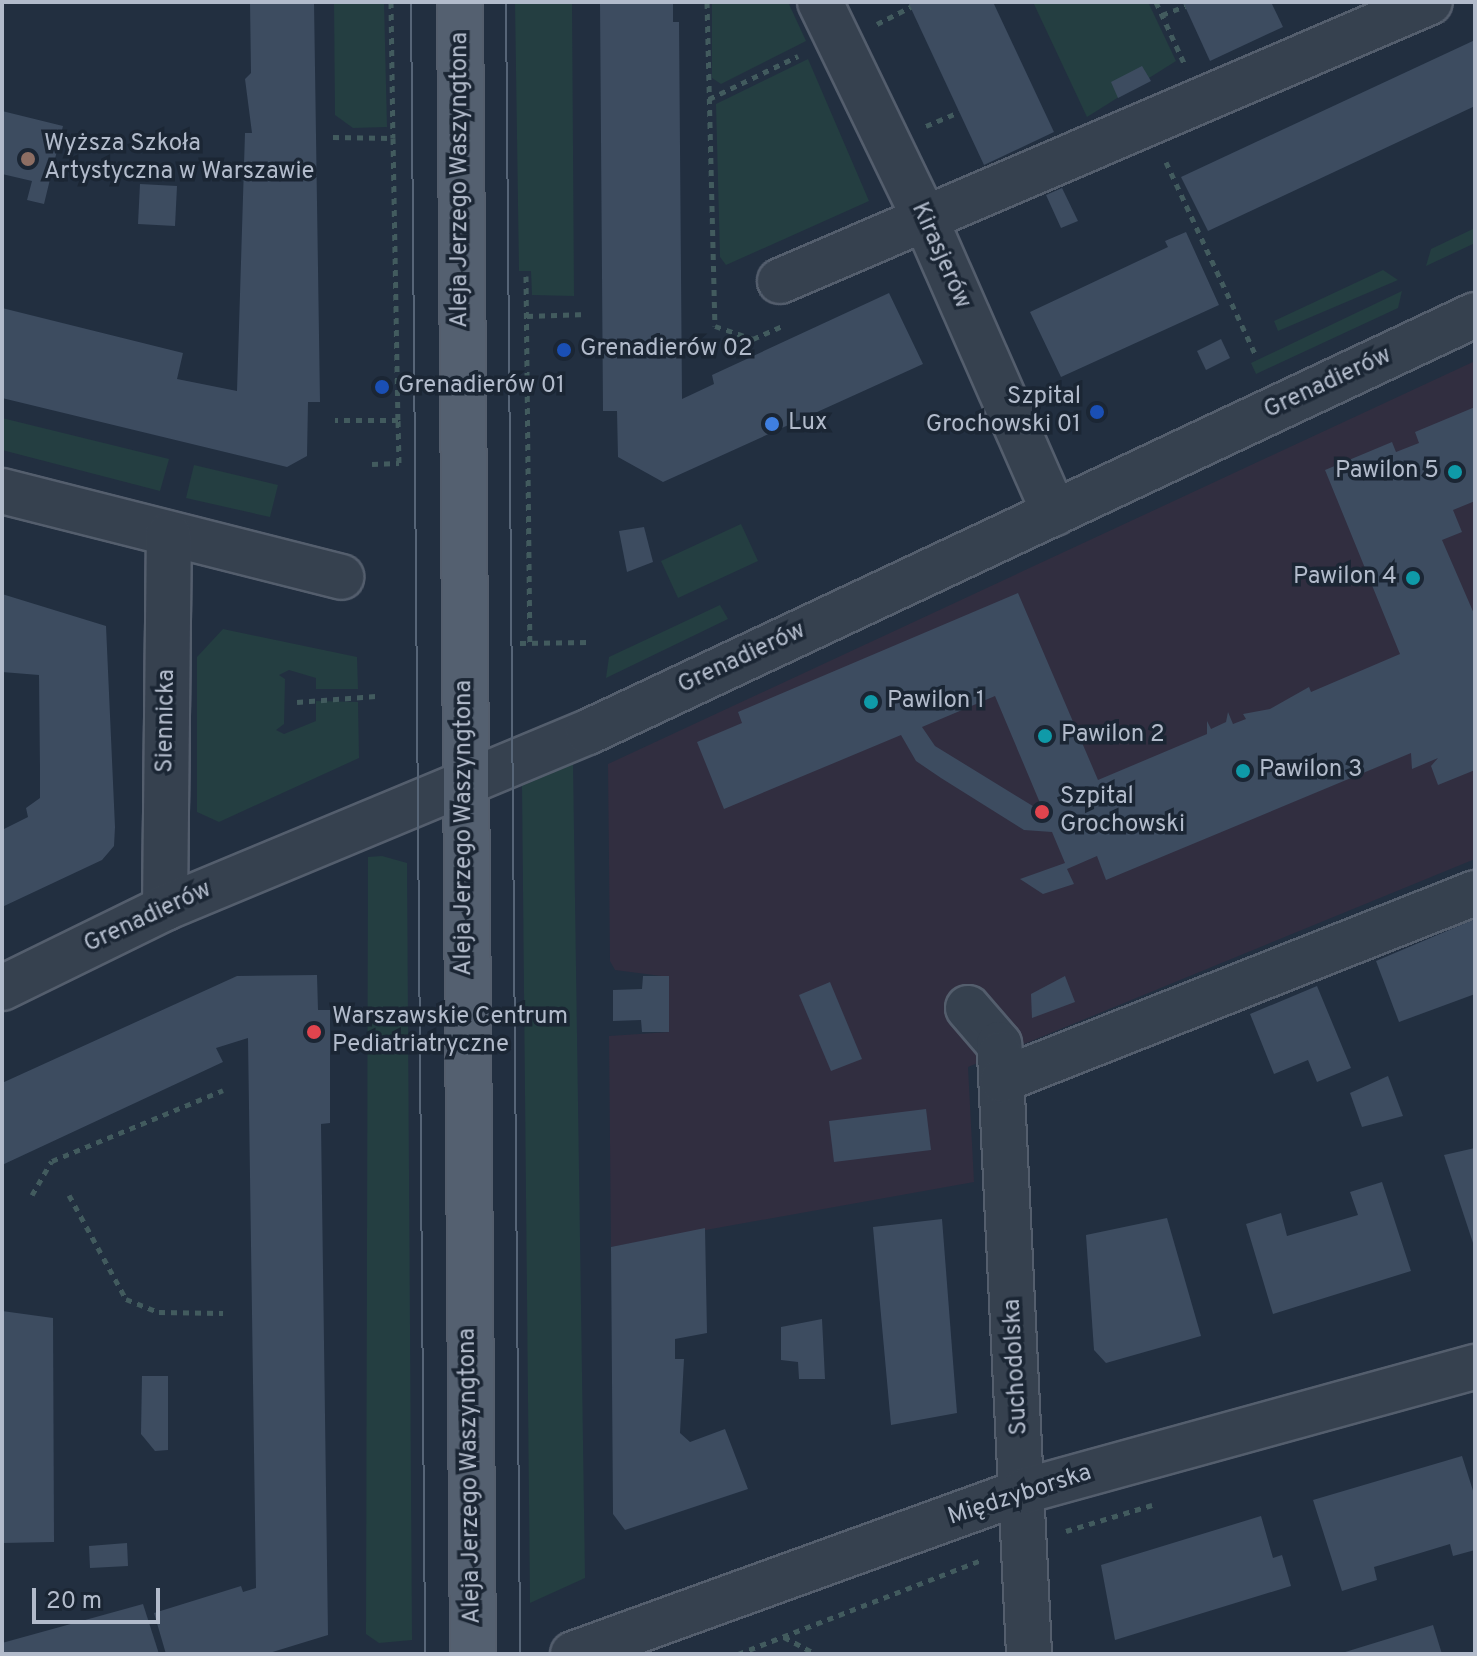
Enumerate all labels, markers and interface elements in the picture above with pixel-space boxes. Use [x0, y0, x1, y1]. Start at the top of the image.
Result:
street label: Aleja Jerzego Waszyngtona [447, 32, 475, 328]
place label: Wyższa Szkoła Artystyczna w Warszawie [44, 131, 315, 187]
marker: Wyższa Szkoła Artystyczna w Warszawie [19, 150, 37, 168]
street label: Kirasjerów [904, 198, 976, 314]
place label: Grenadierów 02 [580, 336, 753, 364]
marker: Grenadierów 02 [555, 341, 573, 359]
street label: Grenadierów [1260, 342, 1396, 426]
place label: Grenadierów 01 [398, 373, 565, 401]
marker: Grenadierów 01 [373, 378, 391, 396]
place label: Szpital Grochowski 01 [926, 384, 1081, 440]
marker: Szpital Grochowski 01 [1088, 403, 1106, 421]
place label: Lux [788, 410, 828, 438]
marker: Lux [763, 415, 781, 433]
place label: Pawilon 5 [1335, 458, 1439, 486]
marker: Pawilon 5 [1446, 463, 1464, 481]
place label: Pawilon 4 [1293, 564, 1397, 592]
marker: Pawilon 4 [1404, 569, 1422, 587]
street label: Grenadierów [674, 617, 810, 701]
street label: Siennicka [152, 669, 182, 773]
street label: Aleja Jerzego Waszyngtona [451, 680, 479, 976]
place label: Pawilon 1 [887, 688, 985, 716]
marker: Pawilon 1 [862, 693, 880, 711]
place label: Pawilon 2 [1061, 722, 1165, 750]
marker: Pawilon 2 [1036, 727, 1054, 745]
place label: Pawilon 3 [1259, 757, 1362, 785]
marker: Pawilon 3 [1234, 762, 1252, 780]
place label: Szpital Grochowski [1060, 784, 1185, 840]
marker: Szpital Grochowski [1031, 801, 1053, 823]
street label: Grenadierów [80, 876, 216, 960]
place label: Warszawskie Centrum Pediatriatryczne [332, 1004, 568, 1060]
marker: Warszawskie Centrum Pediatriatryczne [303, 1021, 325, 1043]
street label: Suchodolska [999, 1298, 1035, 1436]
street label: Aleja Jerzego Waszyngtona [454, 1327, 488, 1625]
street label: Międzyborska [945, 1459, 1095, 1533]
scale bar [36, 1572, 164, 1622]
text: 20 m [46, 1587, 102, 1617]

